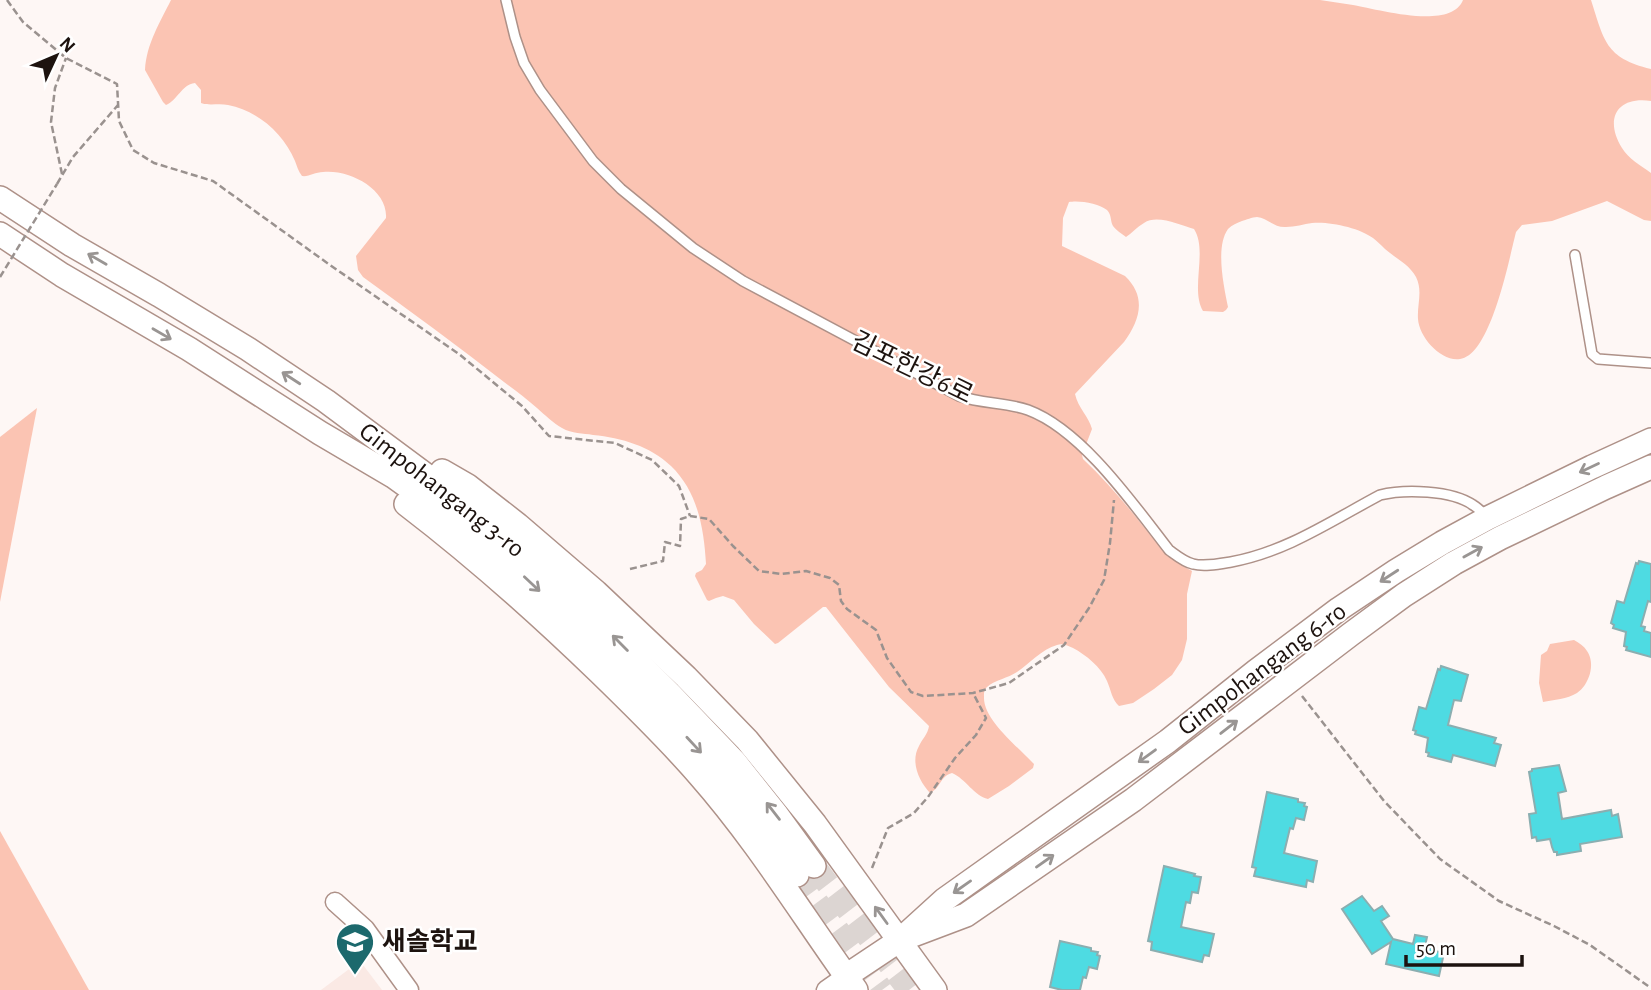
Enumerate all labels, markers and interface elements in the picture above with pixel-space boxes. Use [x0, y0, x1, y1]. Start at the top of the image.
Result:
north arrow [21, 21, 91, 91]
text: N [56, 34, 79, 57]
one-way arrow [87, 252, 108, 265]
one-way arrow [152, 327, 172, 341]
street label: 김포한강6로 [847, 327, 977, 409]
one-way arrow [282, 370, 301, 385]
street label: Gimpohangang 3-ro [355, 418, 529, 562]
one-way arrow [1579, 462, 1600, 476]
one-way arrow [1463, 545, 1483, 559]
one-way arrow [1379, 569, 1399, 583]
one-way arrow [524, 576, 541, 593]
street label: Gimpohangang 6-ro [1173, 597, 1351, 741]
one-way arrow [611, 635, 628, 652]
one-way arrow [1219, 720, 1237, 735]
one-way arrow [686, 736, 702, 754]
one-way arrow [1138, 748, 1157, 763]
one-way arrow [766, 802, 781, 820]
one-way arrow [1034, 854, 1054, 868]
one-way arrow [953, 880, 972, 895]
one-way arrow [874, 906, 888, 925]
school or university icon: 새솔학교 [334, 921, 376, 976]
scale bar [1406, 923, 1522, 967]
place label: 새솔학교 [382, 928, 478, 955]
text: 50 m [1416, 938, 1456, 959]

